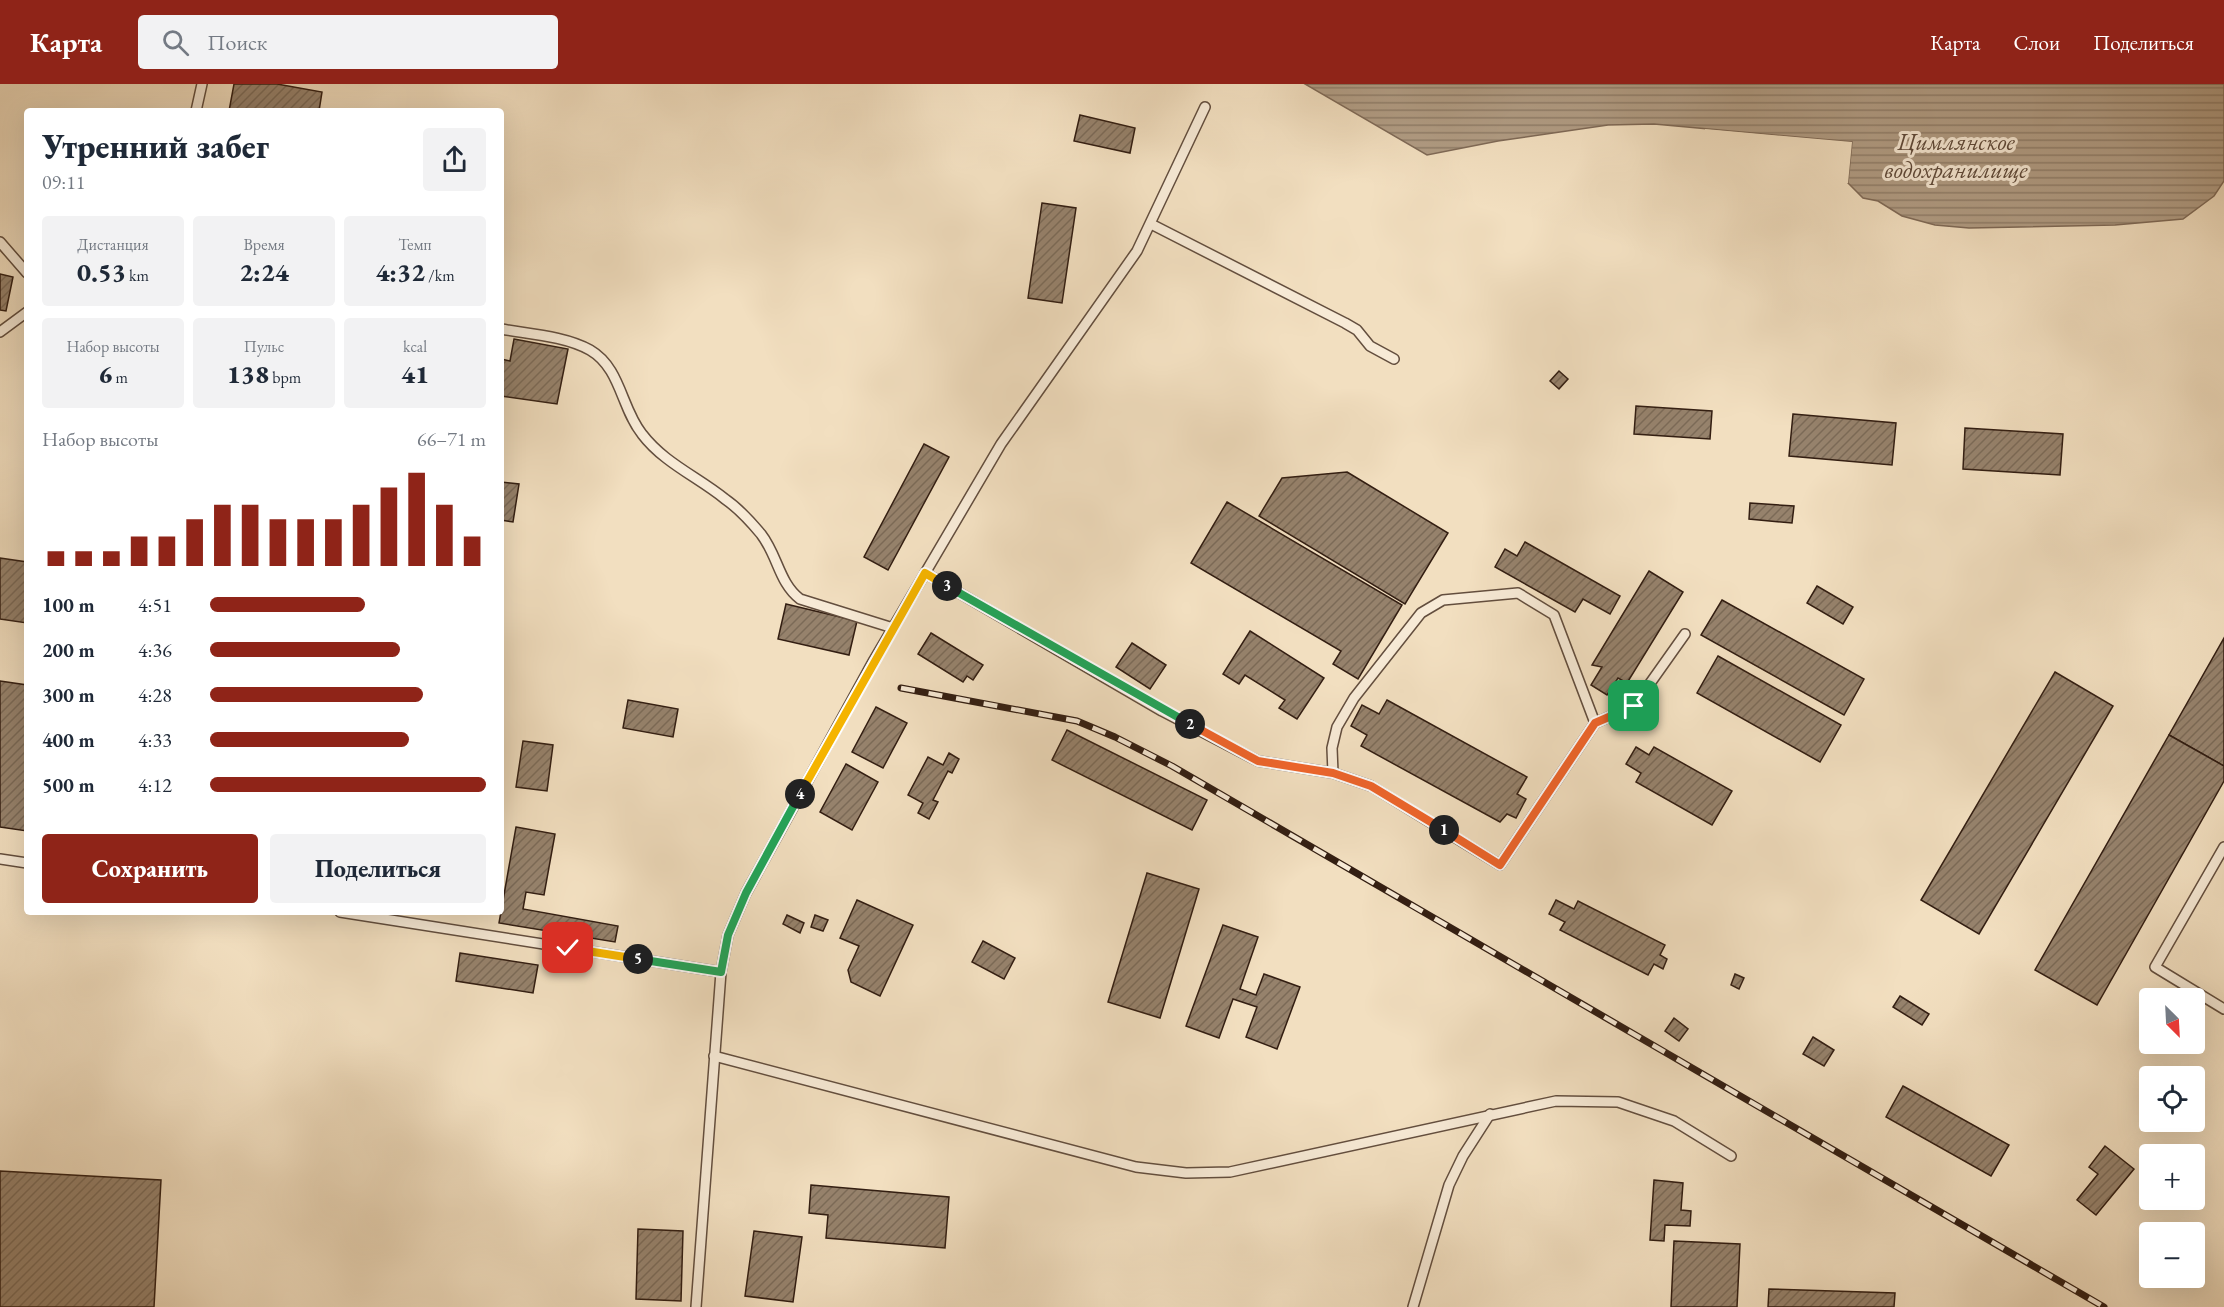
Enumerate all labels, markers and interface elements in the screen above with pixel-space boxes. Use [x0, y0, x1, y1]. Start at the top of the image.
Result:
search box [138, 15, 558, 69]
text: Карта [30, 24, 102, 60]
icon: search [159, 26, 192, 59]
text: Поиск [207, 28, 267, 57]
text: Карта [1930, 29, 1980, 56]
text: Слои [2013, 29, 2060, 56]
text: Поделиться [2093, 29, 2194, 56]
text: Утренний забег [42, 125, 269, 168]
water label: Цимлянское водохранилище [1885, 126, 2028, 185]
button: share [423, 128, 486, 191]
text: 09:11 [42, 169, 85, 195]
text: Дистанция [77, 234, 149, 255]
text: Время [243, 234, 285, 255]
text: Темп [398, 234, 432, 255]
text: 0.53 [77, 255, 126, 289]
text: 2:24 [239, 255, 289, 289]
text: 4:32 [375, 255, 425, 289]
text: km [126, 265, 149, 286]
text: /km [425, 265, 455, 286]
text: Набор высоты [66, 336, 160, 357]
text: Пульс [244, 336, 284, 357]
text: kcal [403, 336, 427, 357]
text: 6 [98, 357, 112, 391]
text: 138 [227, 357, 269, 391]
text: 41 [401, 357, 429, 391]
text: m [112, 367, 128, 388]
text: bpm [269, 367, 301, 388]
text: Набор высоты [42, 426, 158, 452]
text: 66–71 m [417, 426, 486, 452]
pin: 3 [932, 571, 962, 601]
text: 3 [943, 575, 951, 596]
text: 100 m [42, 592, 95, 618]
text: 4:51 [138, 592, 172, 618]
text: 200 m [42, 637, 95, 663]
text: 4:36 [138, 637, 172, 663]
pin [1608, 680, 1659, 731]
text: 300 m [42, 682, 95, 708]
text: 4:28 [138, 682, 172, 708]
icon: arrive [1617, 689, 1650, 722]
pin: 2 [1175, 709, 1205, 739]
text: 2 [1186, 713, 1194, 734]
text: 400 m [42, 727, 95, 753]
text: 4:33 [138, 727, 172, 753]
text: 500 m [42, 772, 95, 798]
text: 4:12 [138, 772, 172, 798]
pin: 4 [785, 779, 815, 809]
text: 4 [796, 783, 804, 804]
pin: 1 [1429, 815, 1459, 845]
text: 1 [1440, 819, 1448, 840]
button: Сохранить [42, 834, 258, 903]
button: Поделиться [270, 834, 486, 903]
pin [542, 922, 593, 973]
icon: check [551, 931, 584, 964]
pin: 5 [623, 944, 653, 974]
text: 5 [634, 948, 642, 969]
north arrow [2139, 988, 2205, 1054]
map controls [2139, 988, 2205, 1288]
button: locate [2139, 1066, 2205, 1132]
button: + [2139, 1144, 2205, 1210]
button: − [2139, 1222, 2205, 1288]

